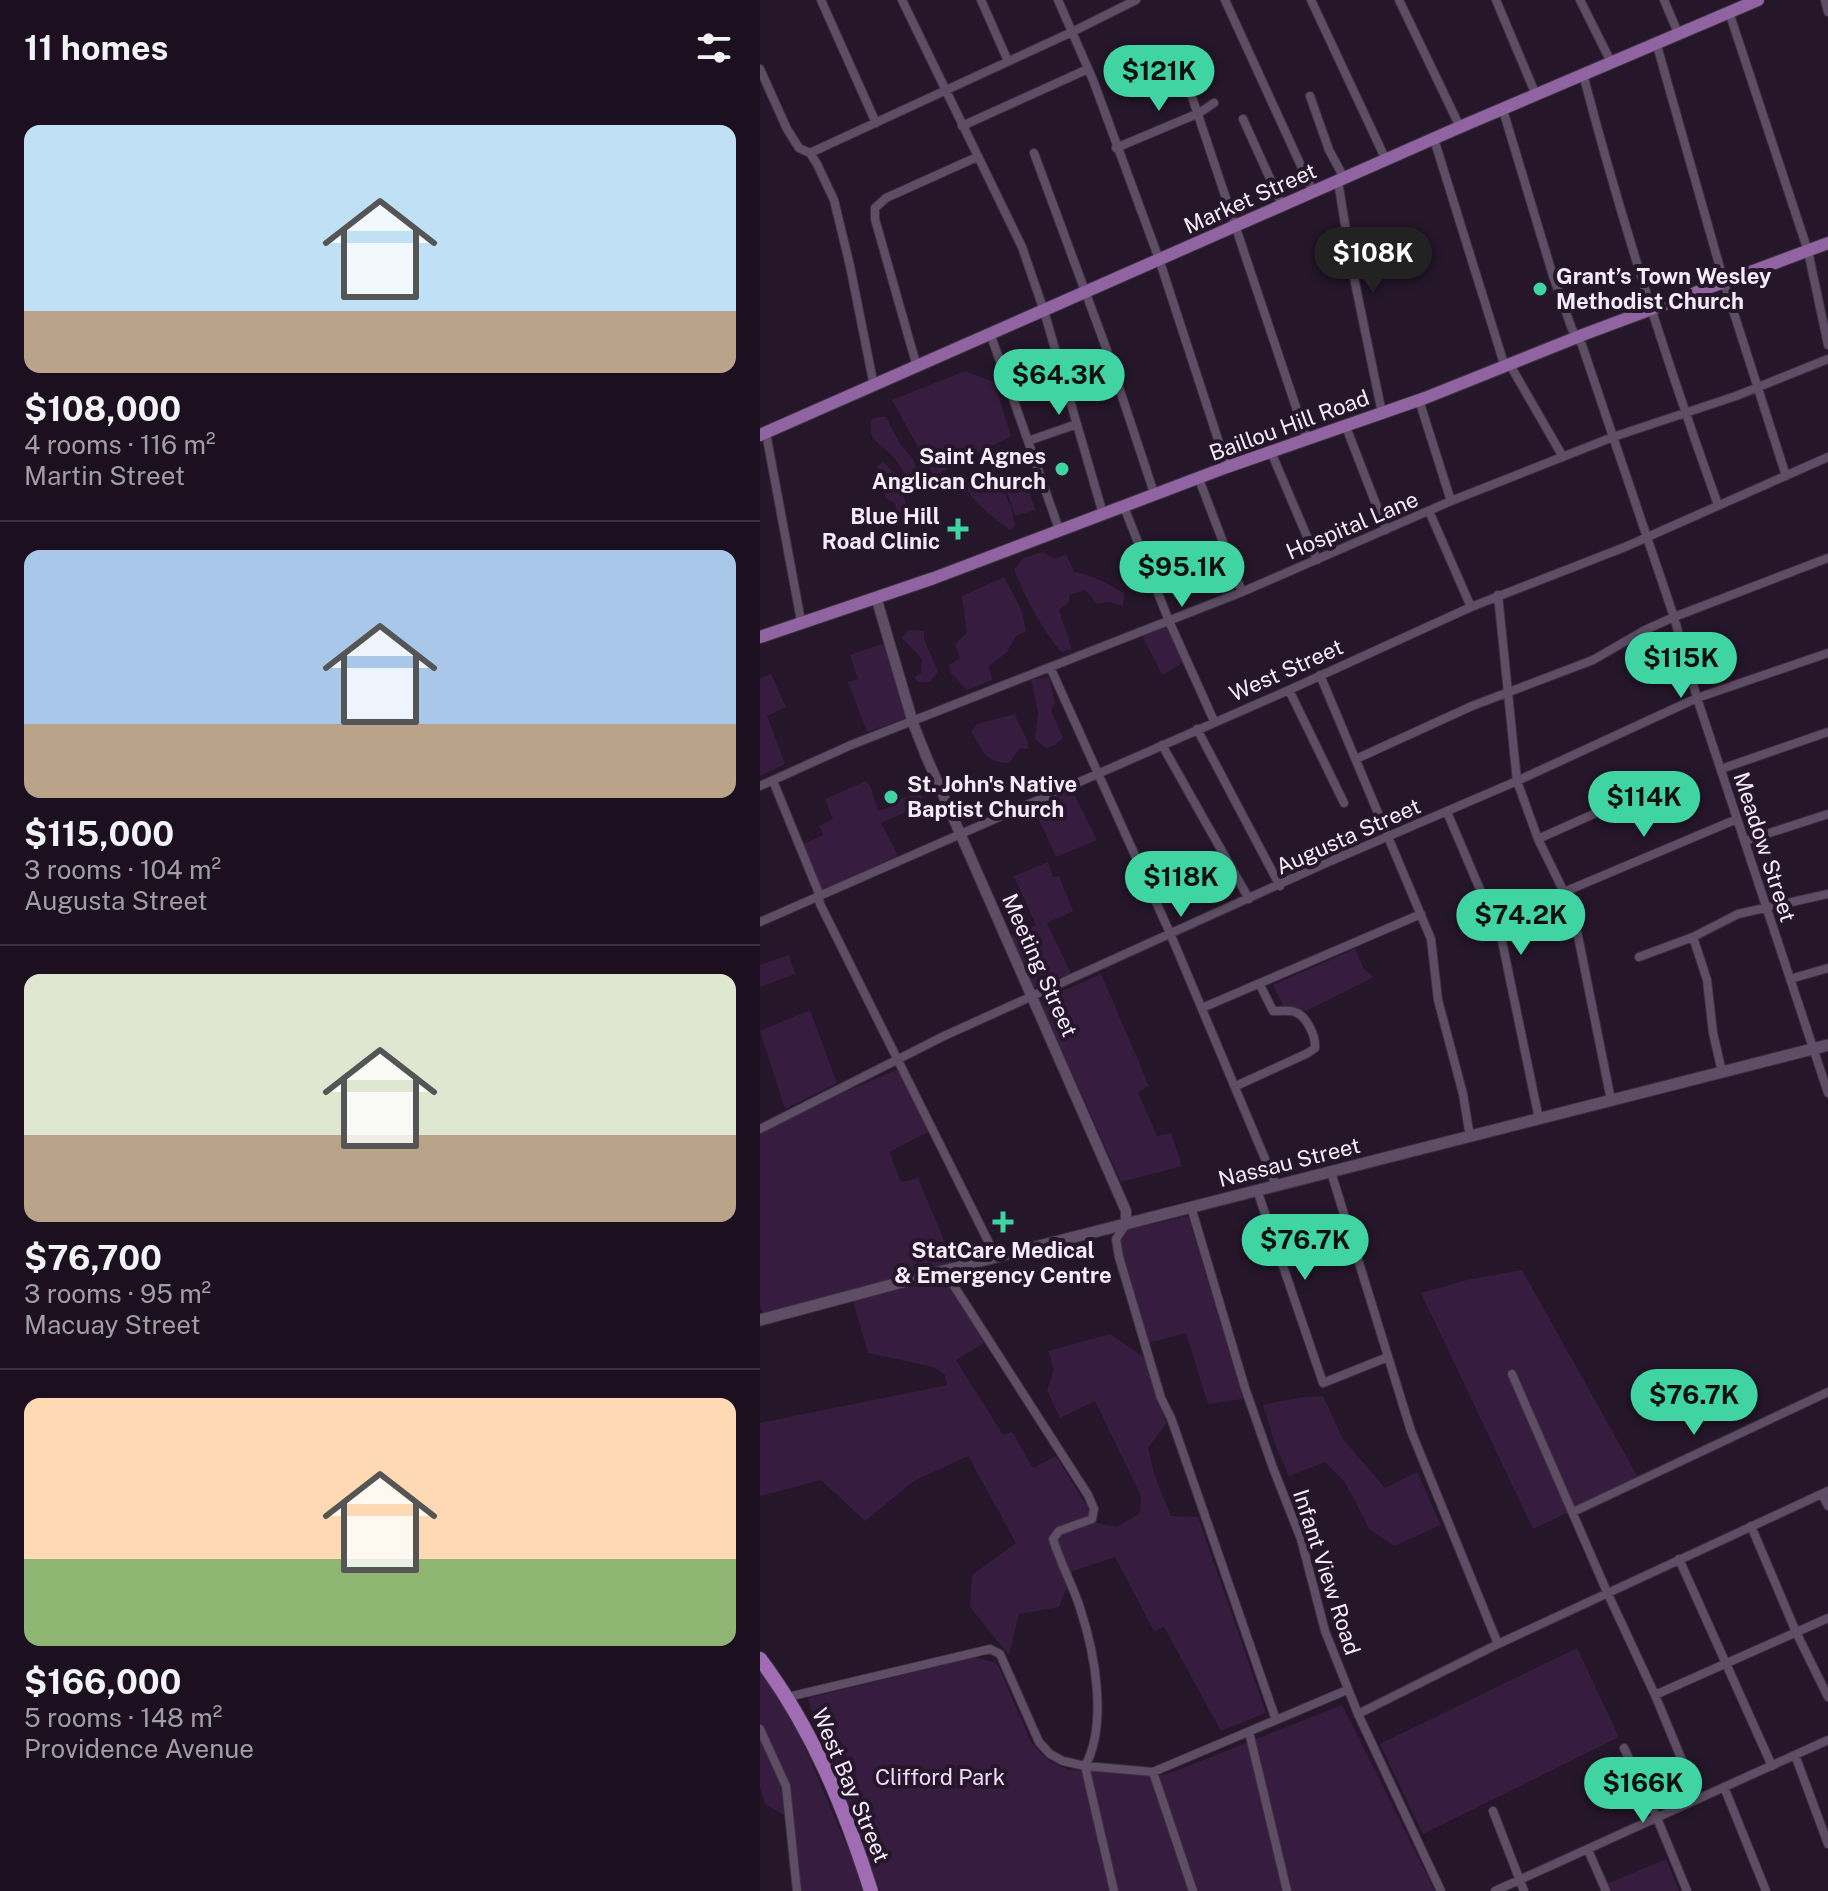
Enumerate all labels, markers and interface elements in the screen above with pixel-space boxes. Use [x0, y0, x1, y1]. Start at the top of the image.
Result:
icon: filters [692, 26, 736, 70]
text: 11 homes [24, 28, 168, 68]
pin: $121K [1103, 45, 1215, 113]
text: $121K [1121, 55, 1197, 86]
street label: Market Street [1180, 157, 1320, 239]
icon: home [308, 177, 452, 321]
pin: $108K [1317, 227, 1429, 295]
text: $108K [1332, 237, 1414, 268]
place label: Grant’s Town Wesley Methodist Church [1556, 263, 1772, 314]
marker: Grant’s Town Wesley Methodist Church [1531, 280, 1549, 298]
pin: $64.3K [994, 349, 1124, 417]
text: $64.3K [1012, 359, 1106, 390]
street label: Baillou Hill Road [1205, 384, 1373, 466]
text: $108,000 [24, 389, 181, 429]
text: 4 rooms · 116 m² [24, 429, 216, 460]
place label: Saint Agnes Anglican Church [872, 443, 1046, 494]
text: Martin Street [24, 460, 185, 491]
marker: Saint Agnes Anglican Church [1053, 460, 1071, 478]
street label: Hospital Lane [1282, 485, 1422, 565]
place label: Blue Hill Road Clinic [822, 503, 940, 554]
marker: Blue Hill Road Clinic [947, 518, 969, 540]
pin: $95.1K [1117, 541, 1247, 609]
text: $95.1K [1137, 551, 1227, 582]
icon: home [308, 602, 452, 746]
pin: $115K [1625, 632, 1737, 700]
street label: West Street [1225, 633, 1347, 707]
text: $115K [1643, 642, 1719, 673]
street label: Meadow Street [1729, 769, 1801, 925]
place label: St. John's Native Baptist Church [907, 771, 1077, 822]
pin: $114K [1588, 771, 1700, 839]
text: $114K [1606, 781, 1682, 812]
marker: St. John's Native Baptist Church [882, 788, 900, 806]
street label: Augusta Street [1272, 793, 1424, 879]
text: $115,000 [24, 814, 174, 854]
pin: $118K [1125, 851, 1237, 919]
text: 3 rooms · 104 m² [24, 854, 221, 885]
text: $118K [1143, 861, 1219, 892]
text: Augusta Street [24, 885, 208, 916]
street label: Meeting Street [997, 889, 1083, 1041]
pin: $74.2K [1456, 889, 1586, 957]
text: $74.2K [1474, 899, 1568, 930]
icon: home [308, 1026, 452, 1170]
street label: Nassau Street [1215, 1132, 1363, 1192]
marker: StatCare Medical & Emergency Centre [992, 1211, 1014, 1233]
pin: $76.7K [1240, 1214, 1370, 1282]
text: $76.7K [1260, 1224, 1350, 1255]
place label: StatCare Medical & Emergency Centre [894, 1237, 1112, 1288]
text: $76,700 [24, 1238, 162, 1278]
text: 3 rooms · 95 m² [24, 1278, 211, 1309]
text: Macuay Street [24, 1309, 201, 1340]
pin: $76.7K [1629, 1369, 1759, 1437]
text: $76.7K [1649, 1379, 1739, 1410]
icon: home [308, 1450, 452, 1594]
street label: Infant View Road [1288, 1486, 1366, 1658]
text: $166,000 [24, 1662, 181, 1702]
text: 5 rooms · 148 m² [24, 1702, 222, 1733]
street label: West Bay Street [807, 1704, 895, 1866]
text: Providence Avenue [24, 1733, 254, 1764]
pin: $166K [1587, 1757, 1699, 1825]
park label: Clifford Park [875, 1764, 1005, 1790]
text: $166K [1602, 1767, 1684, 1798]

